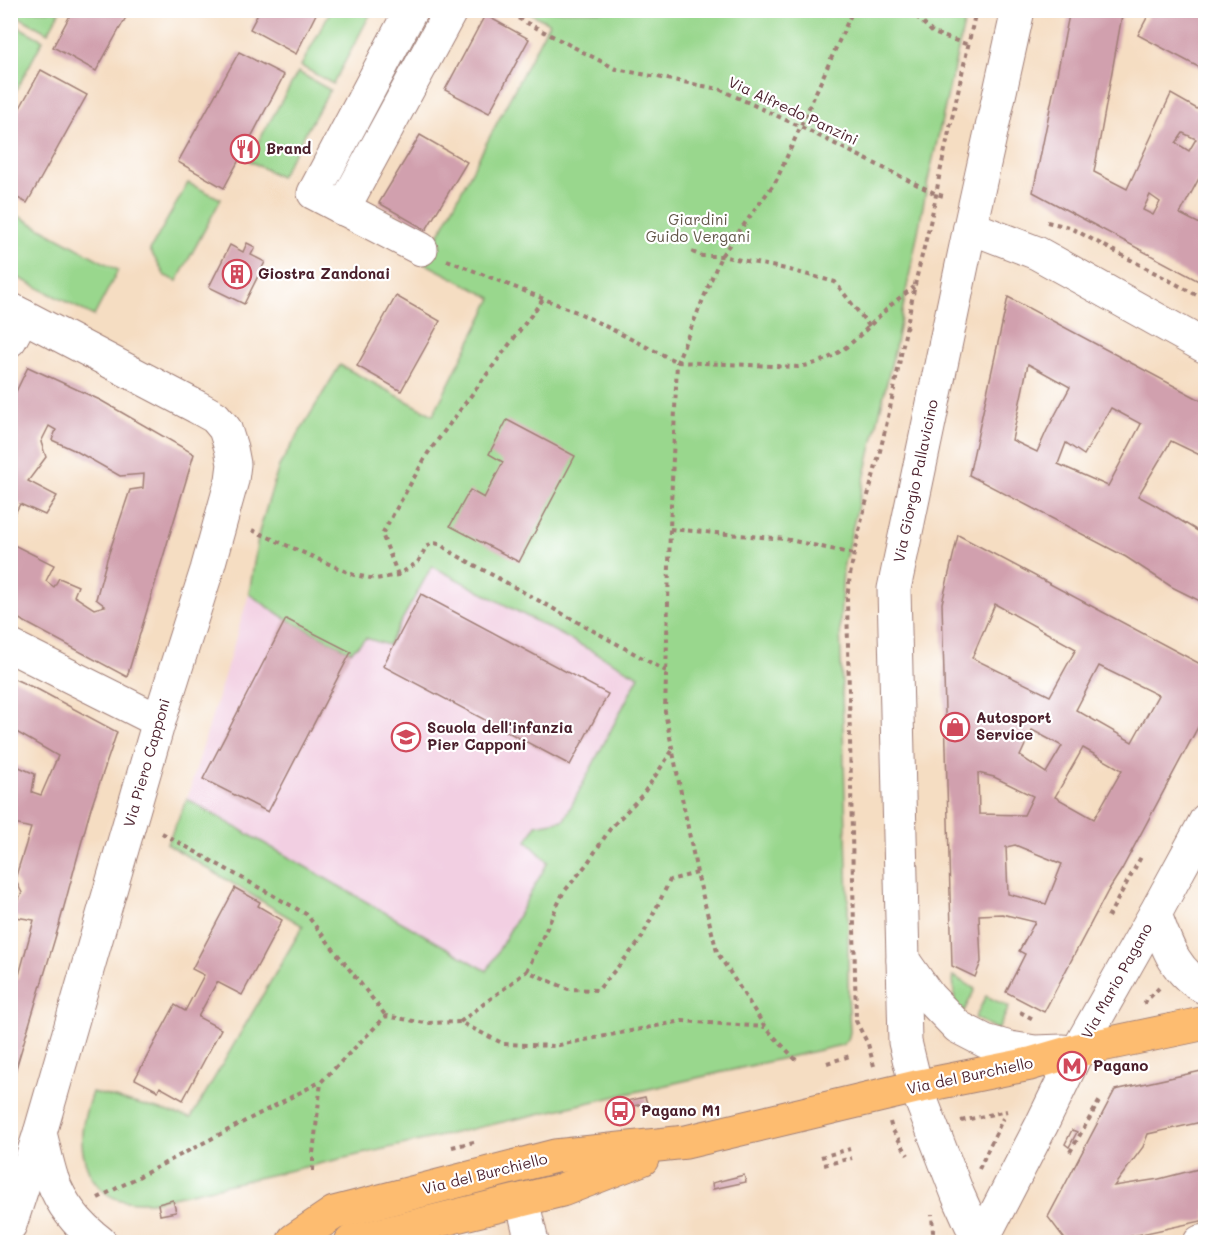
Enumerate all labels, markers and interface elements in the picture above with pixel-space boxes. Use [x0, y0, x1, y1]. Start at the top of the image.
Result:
street label: Via Alfredo Panzini [725, 71, 862, 149]
restaurant icon: Brand [229, 133, 261, 165]
place label: Brand [266, 138, 312, 158]
park label: Giardini Guido Vergani [646, 209, 750, 246]
building icon: Giostra Zandonai [221, 258, 253, 290]
place label: Giostra Zandonai [258, 263, 390, 283]
street label: Via Giorgio Pallavicino [888, 397, 942, 564]
street label: Via Piero Capponi [118, 696, 174, 829]
place label: Autosport Service [976, 707, 1052, 744]
shop icon: Autosport Service [939, 711, 971, 743]
place label: Scuola dell'infanzia Pier Capponi [427, 717, 573, 754]
school or university icon: Scuola dell'infanzia Pier Capponi [390, 721, 422, 753]
street label: Via Mario Pagano [1076, 919, 1156, 1042]
metro station icon: Pagano [1056, 1050, 1088, 1082]
street label: Via del Burchiello [905, 1052, 1035, 1098]
place label: Pagano [1093, 1055, 1148, 1075]
bus stop icon: Pagano M1 [604, 1095, 636, 1127]
place label: Pagano M1 [641, 1100, 721, 1120]
street label: Via del Burchiello [420, 1148, 550, 1198]

